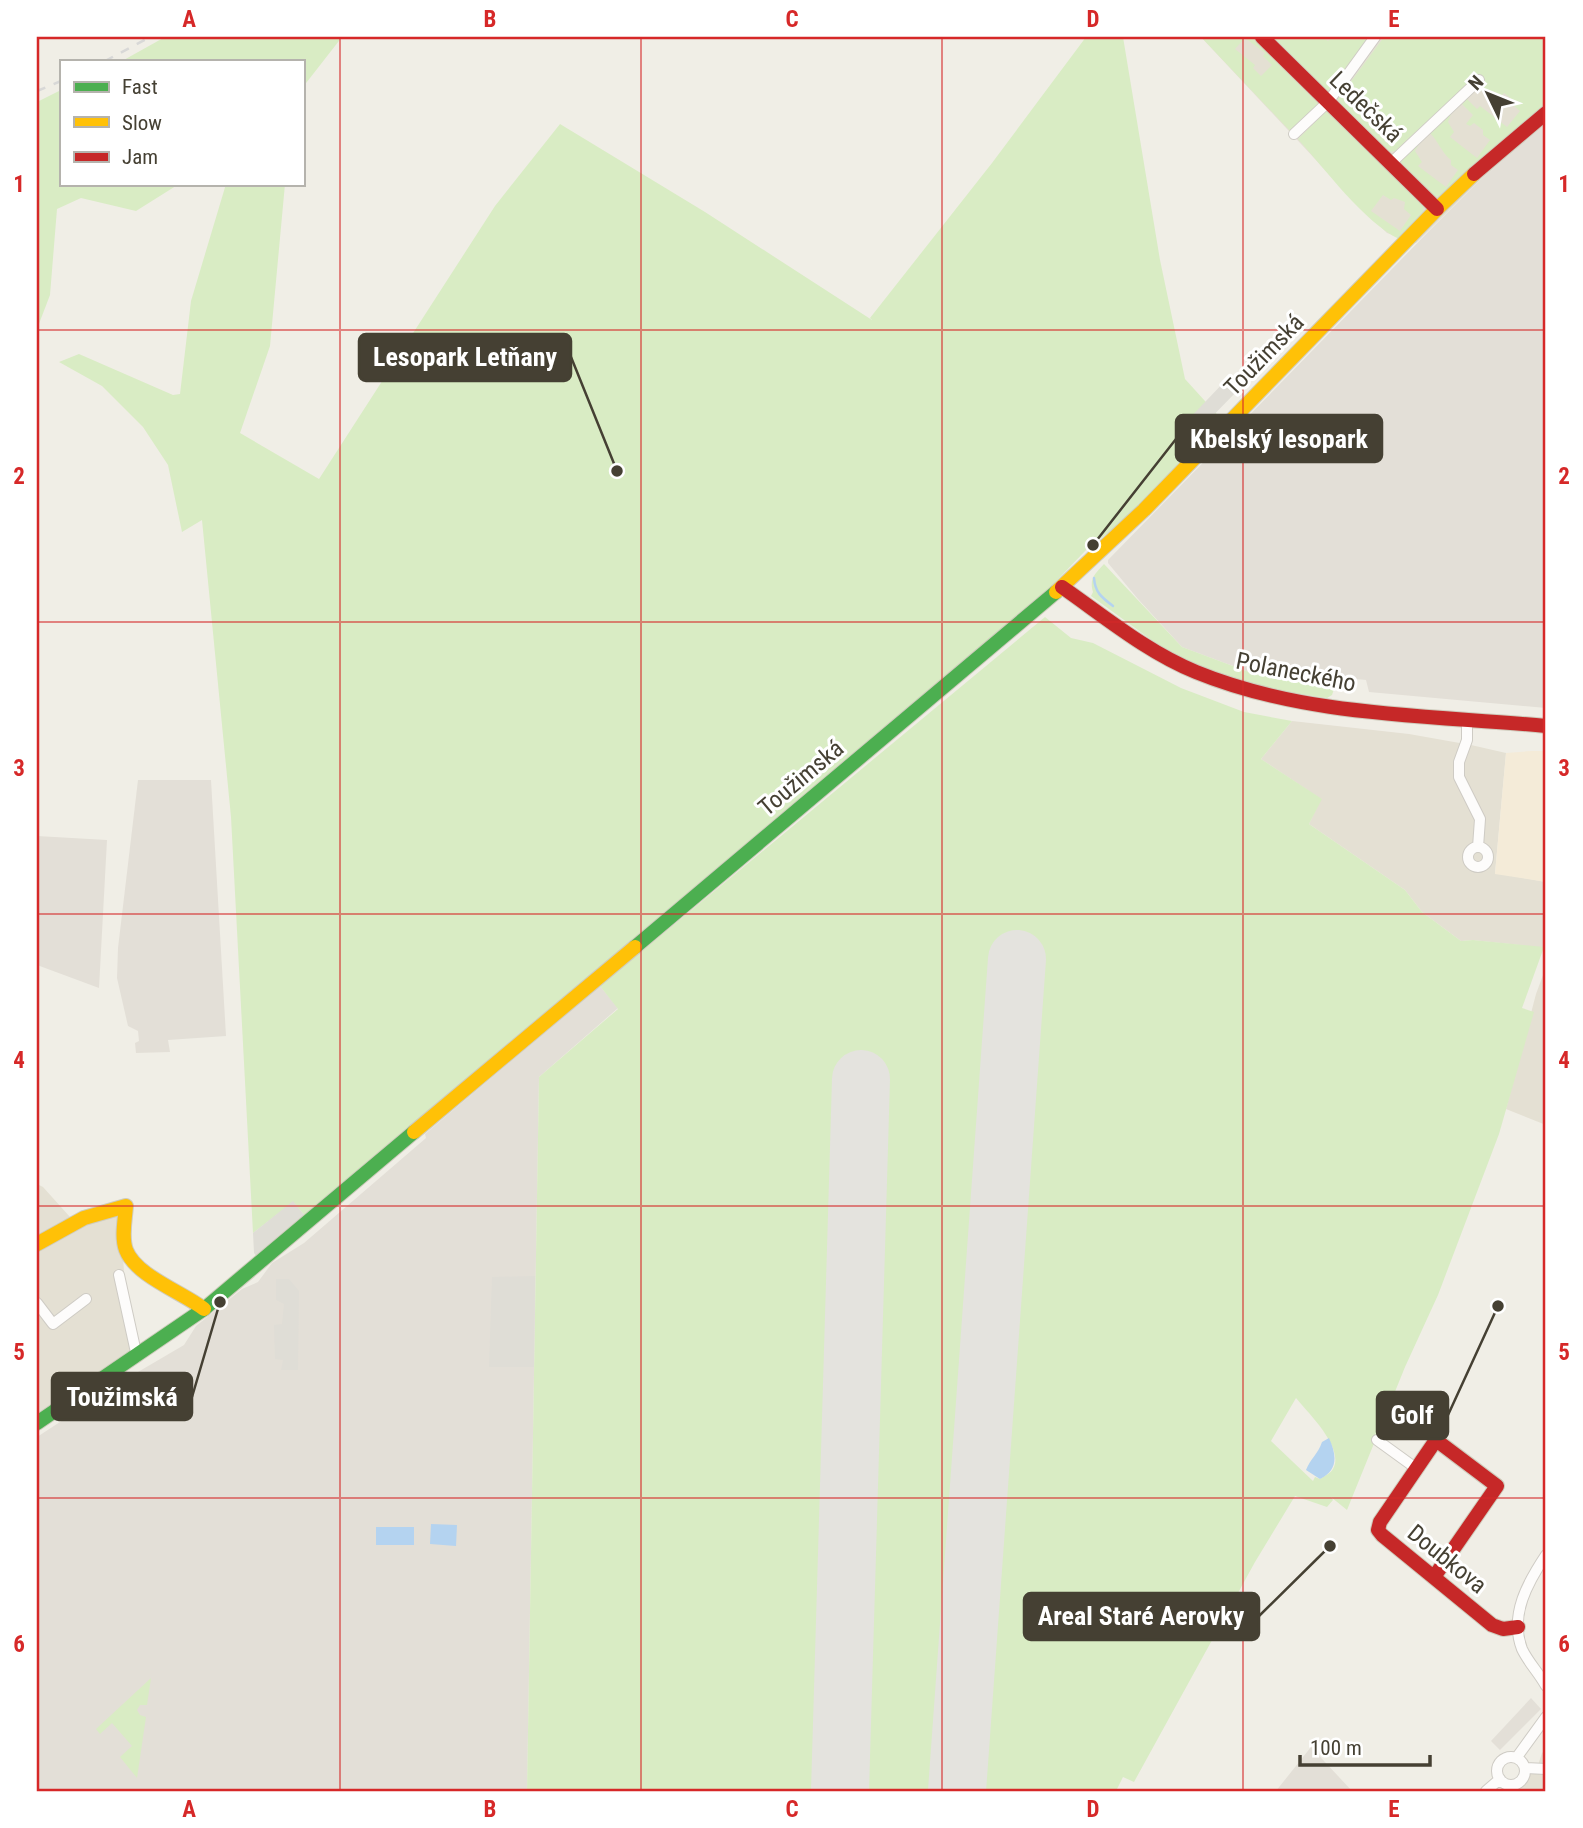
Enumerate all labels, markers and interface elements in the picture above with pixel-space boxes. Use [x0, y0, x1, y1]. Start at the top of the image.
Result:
text: A [182, 6, 196, 33]
text: B [484, 6, 496, 33]
text: C [785, 6, 799, 33]
text: D [1087, 6, 1100, 33]
text: E [1388, 6, 1400, 33]
legend [60, 60, 304, 186]
north arrow [1454, 60, 1524, 130]
street label: Ledečská [1324, 66, 1408, 148]
text: N [1464, 71, 1488, 95]
text: Fast [122, 75, 158, 99]
text: Slow [122, 111, 162, 135]
text: Jam [122, 145, 158, 169]
text: 1 [13, 171, 25, 198]
text: 1 [1558, 171, 1570, 198]
street label: Toužimská [1218, 308, 1310, 402]
callout: Lesopark Letňany [359, 334, 571, 381]
text: Lesopark Letňany [373, 342, 557, 372]
callout: Kbelský lesopark [1176, 415, 1382, 462]
text: Kbelský lesopark [1190, 424, 1369, 454]
text: 2 [13, 463, 25, 490]
text: 2 [1558, 463, 1570, 490]
street label: Polaneckého [1234, 647, 1358, 697]
street label: Toužimská [753, 734, 849, 822]
text: 3 [13, 755, 25, 782]
text: 3 [1558, 755, 1570, 782]
text: 4 [13, 1047, 25, 1074]
text: 4 [1558, 1047, 1570, 1074]
text: 5 [13, 1339, 25, 1366]
text: 5 [1558, 1339, 1570, 1366]
callout: Toužimská [52, 1373, 192, 1420]
text: Toužimská [66, 1382, 178, 1412]
callout: Golf [1377, 1392, 1448, 1439]
text: Golf [1390, 1400, 1434, 1430]
street label: Doubkova [1402, 1519, 1492, 1599]
callout: Areal Staré Aerovky [1024, 1593, 1259, 1640]
text: Areal Staré Aerovky [1038, 1601, 1245, 1631]
text: 6 [13, 1631, 25, 1658]
text: 6 [1558, 1631, 1570, 1658]
scale bar [1300, 1723, 1429, 1767]
text: 100 m [1310, 1736, 1362, 1760]
text: A [182, 1796, 196, 1823]
text: B [484, 1796, 496, 1823]
text: C [785, 1796, 799, 1823]
text: D [1087, 1796, 1100, 1823]
text: E [1388, 1796, 1400, 1823]

